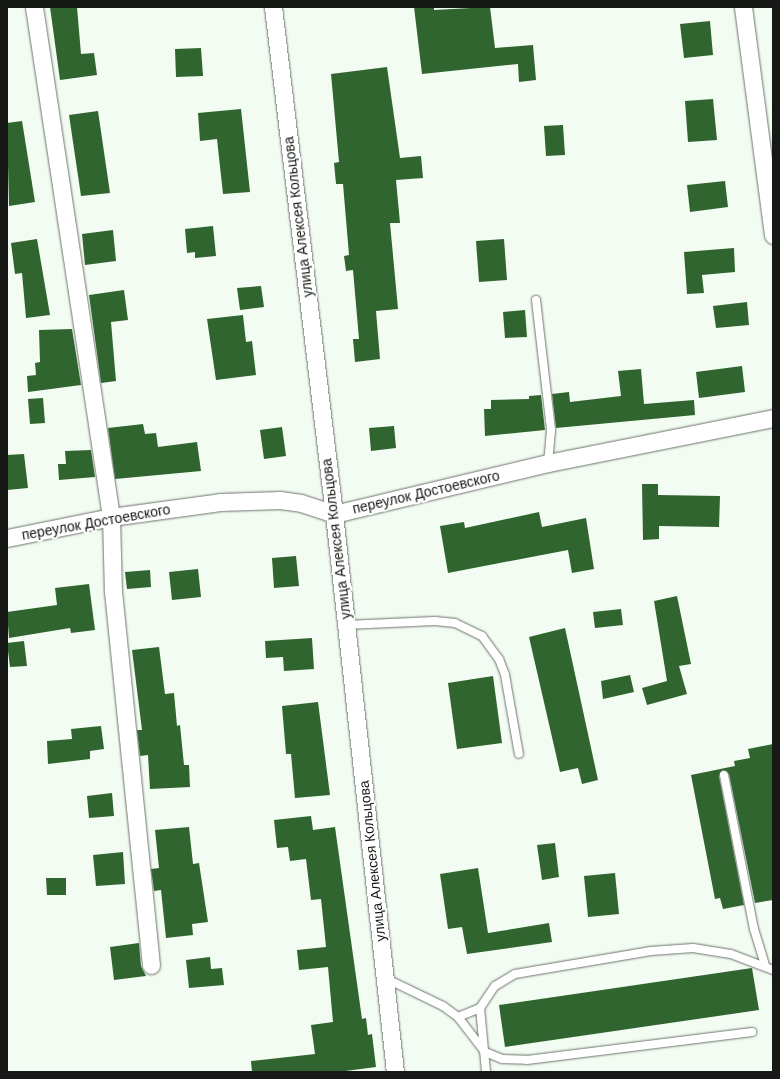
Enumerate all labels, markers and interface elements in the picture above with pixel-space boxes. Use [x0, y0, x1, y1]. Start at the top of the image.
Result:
street label: улица Алексея Кольцова [280, 136, 316, 298]
street label: улица Алексея Кольцова [318, 458, 354, 620]
street label: переулок Достоевского [351, 467, 501, 517]
street label: переулок Достоевского [20, 501, 172, 543]
street label: улица Алексея Кольцова [355, 780, 389, 942]

